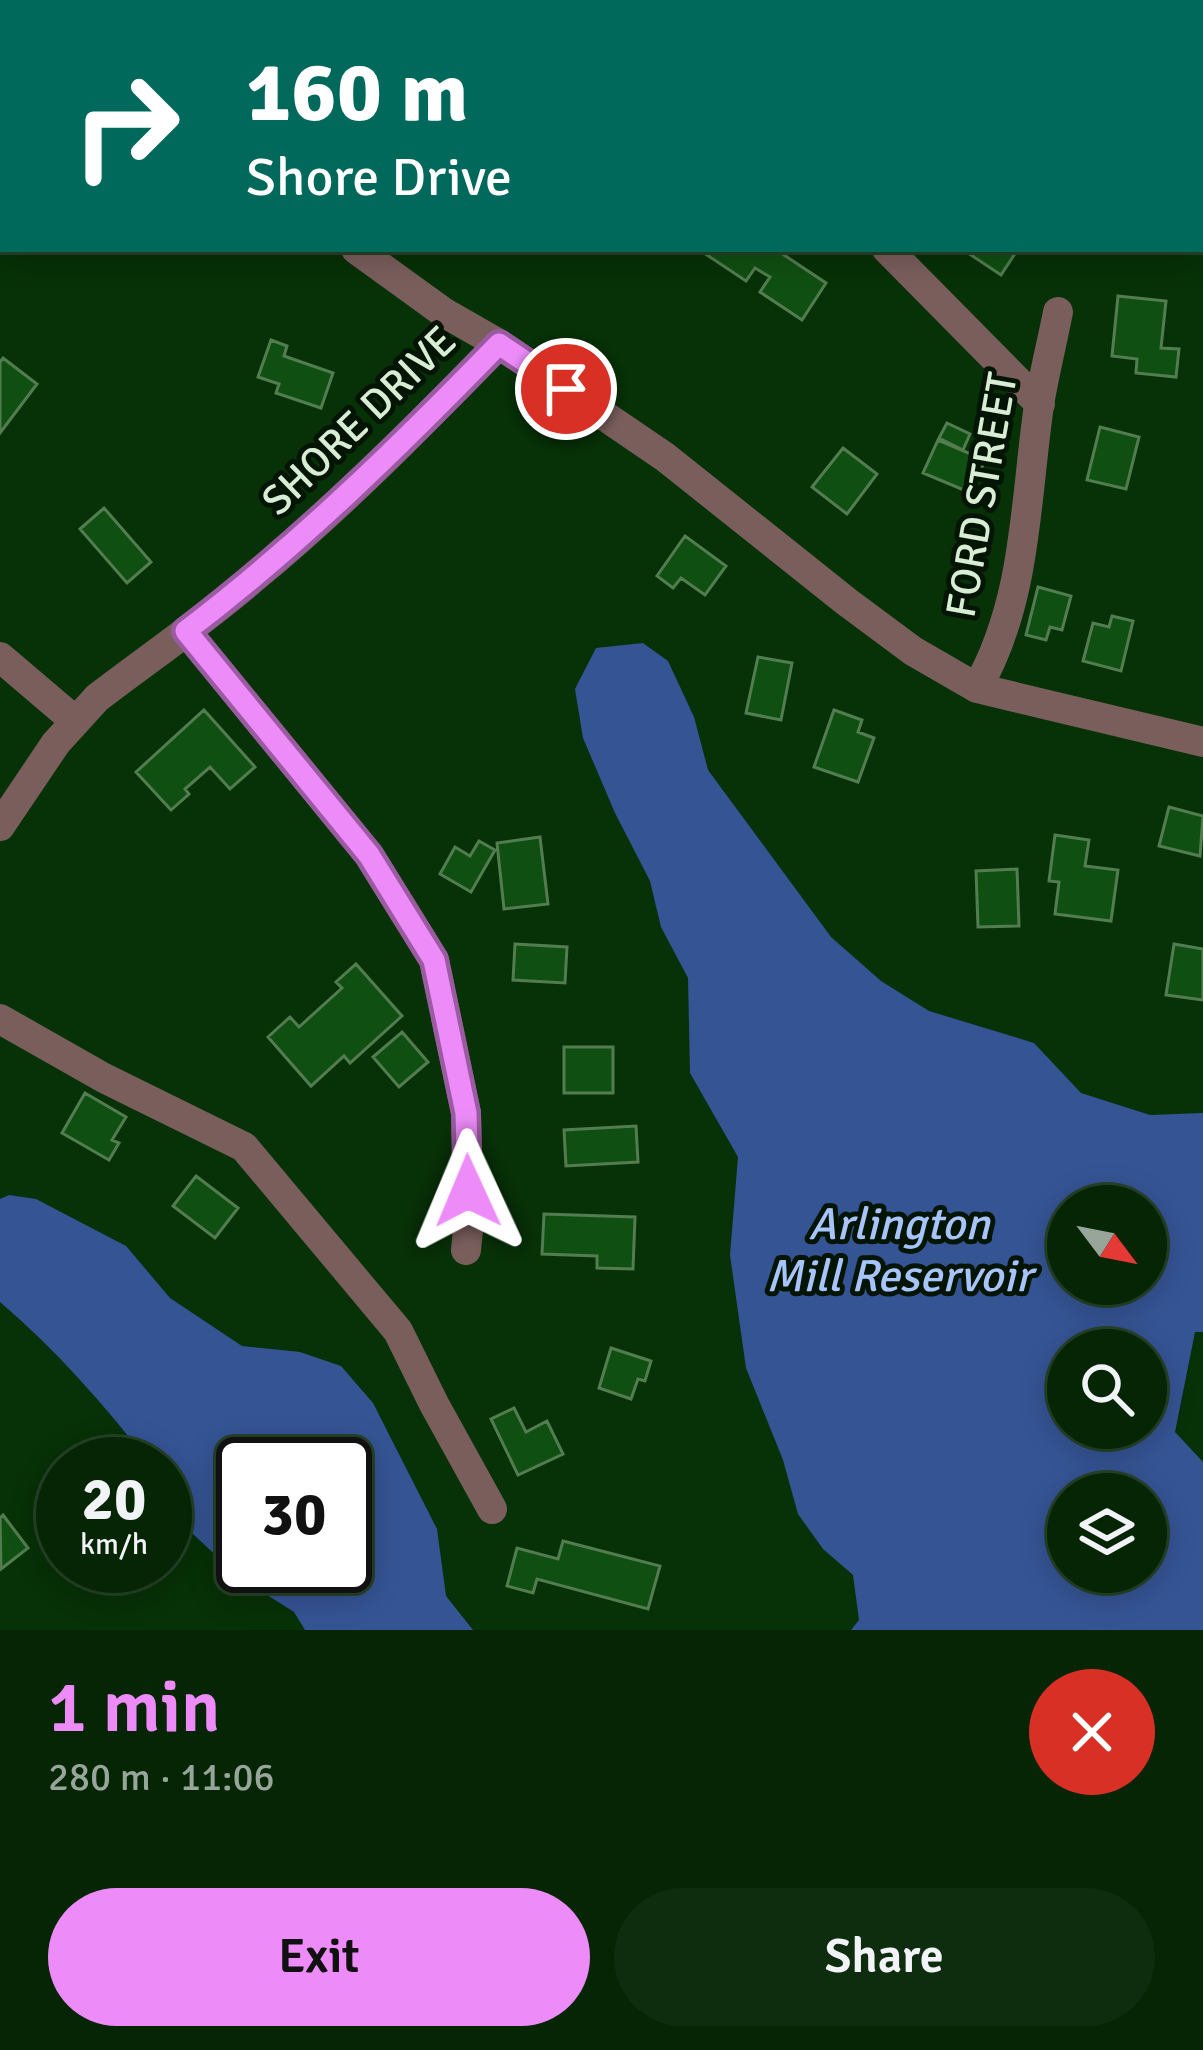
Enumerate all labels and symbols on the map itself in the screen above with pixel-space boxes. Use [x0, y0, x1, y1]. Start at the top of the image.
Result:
street label: SHORE DRIVE [251, 316, 467, 526]
pin [515, 338, 617, 440]
street label: FORD STREET [935, 368, 1029, 621]
position arrow [405, 1128, 531, 1254]
north arrow [1047, 1185, 1167, 1305]
water label: Arlington Mill Reservoir [766, 1197, 1037, 1304]
speed limit sign: 30 [216, 1437, 372, 1593]

